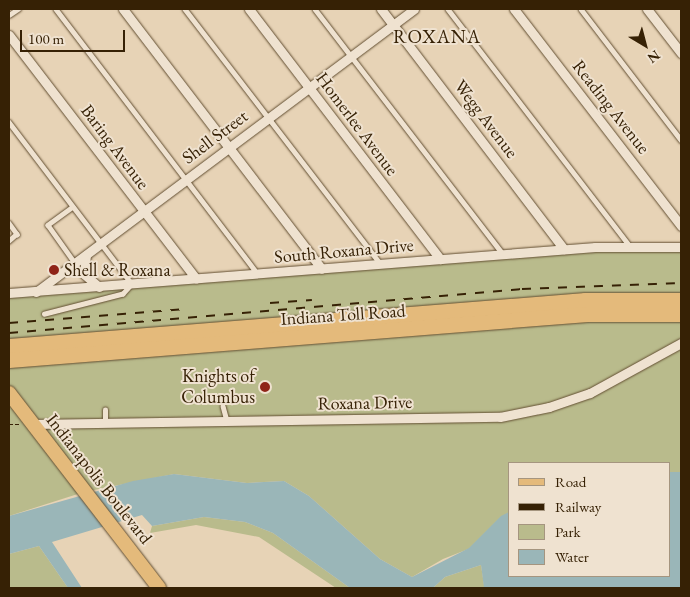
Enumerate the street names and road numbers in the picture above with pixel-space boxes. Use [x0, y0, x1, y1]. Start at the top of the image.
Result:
street label: Reading Avenue [568, 56, 654, 158]
street label: Homerlee Avenue [311, 68, 403, 180]
street label: Wegg Avenue [450, 76, 522, 162]
street label: Baring Avenue [76, 100, 154, 194]
street label: Shell Street [178, 105, 252, 169]
street label: South Roxana Drive [273, 234, 415, 268]
street label: Indiana Toll Road [280, 300, 406, 330]
street label: Roxana Drive [318, 391, 412, 415]
street label: Indianapolis Boulevard [41, 410, 157, 548]

